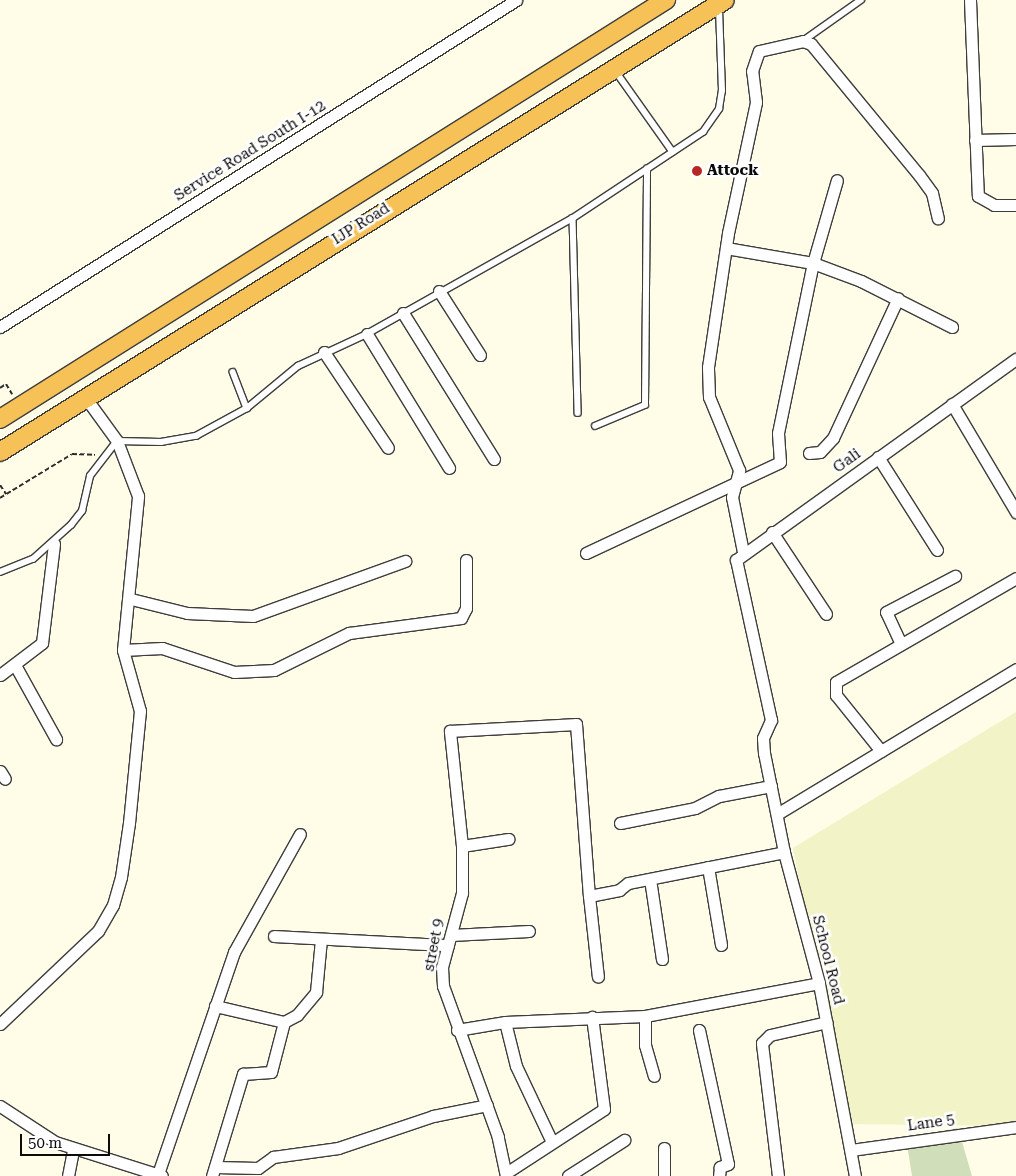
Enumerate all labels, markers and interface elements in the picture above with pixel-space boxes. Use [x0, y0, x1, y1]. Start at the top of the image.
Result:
street label: Service Road South I-12 [171, 97, 329, 205]
place label: Attock [707, 162, 759, 180]
marker: Attock [691, 165, 703, 177]
street label: IJP Road [329, 199, 393, 249]
street label: Gali [830, 445, 864, 477]
street label: School Road [808, 914, 848, 1006]
street label: street 9 [420, 917, 448, 973]
street label: Lane 5 [906, 1111, 956, 1135]
scale bar [22, 1124, 112, 1156]
text: 50 m [28, 1134, 62, 1152]

